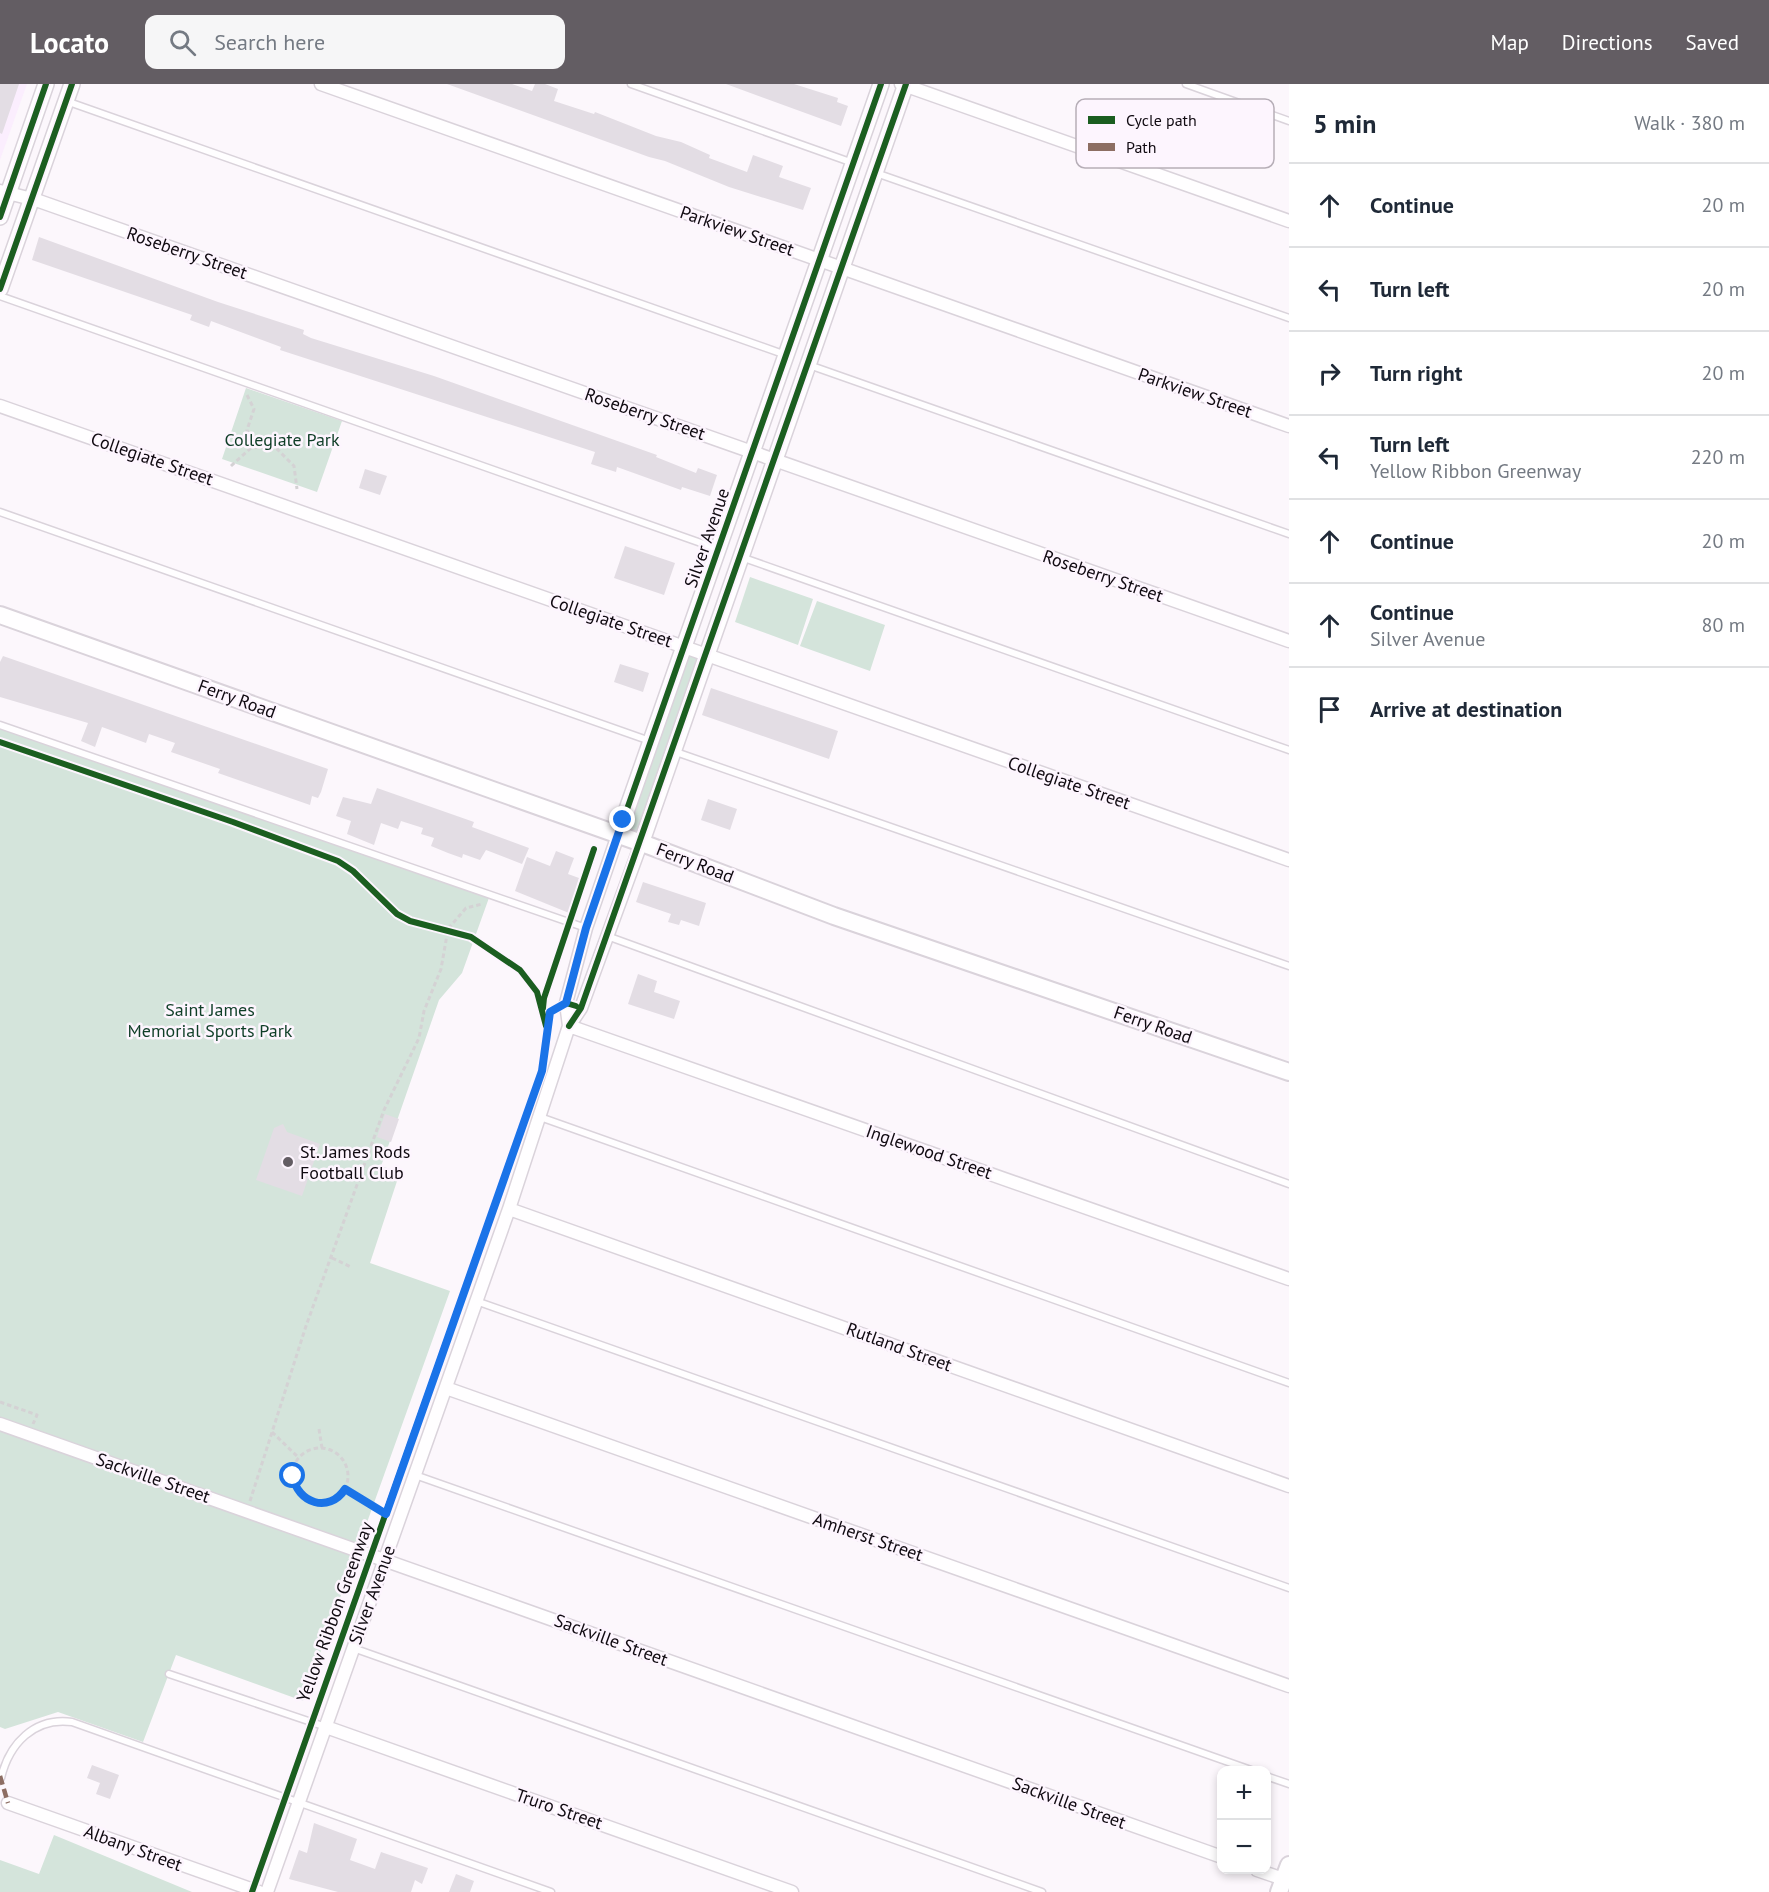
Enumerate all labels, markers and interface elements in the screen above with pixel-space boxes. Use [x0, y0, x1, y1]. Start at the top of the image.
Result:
search box [145, 15, 565, 69]
text: Locato [30, 24, 109, 61]
icon: search [166, 26, 199, 59]
text: Search here [214, 28, 325, 56]
text: Map [1490, 29, 1529, 56]
text: Directions [1562, 29, 1653, 56]
text: Saved [1686, 29, 1739, 56]
legend [1076, 99, 1274, 168]
text: 5 min [1313, 107, 1376, 140]
text: Cycle path [1126, 110, 1197, 130]
text: Walk · 380 m [1634, 110, 1745, 136]
text: Path [1126, 137, 1157, 157]
icon: ahead [1313, 189, 1346, 222]
text: Continue [1370, 191, 1454, 219]
text: 20 m [1702, 192, 1745, 218]
street label: Parkview Street [677, 200, 797, 261]
street label: Roseberry Street [124, 221, 250, 284]
icon: left [1313, 273, 1346, 306]
text: Turn left [1370, 275, 1450, 303]
text: 20 m [1702, 276, 1745, 302]
icon: right [1313, 357, 1346, 390]
text: Turn right [1370, 359, 1462, 387]
text: 20 m [1702, 360, 1745, 386]
street label: Parkview Street [1135, 362, 1255, 423]
street label: Roseberry Street [582, 382, 708, 445]
street label: Collegiate Street [88, 427, 216, 490]
park label: Collegiate Park [224, 428, 340, 451]
text: Turn left [1370, 430, 1450, 458]
icon: left [1313, 441, 1346, 474]
text: 220 m [1691, 444, 1745, 470]
text: Yellow Ribbon Greenway [1370, 458, 1581, 484]
street label: Silver Avenue [679, 485, 734, 591]
icon: ahead [1313, 525, 1346, 558]
text: Continue [1370, 527, 1454, 555]
text: 20 m [1702, 528, 1745, 554]
street label: Roseberry Street [1040, 544, 1166, 607]
street label: Collegiate Street [547, 589, 675, 652]
text: Continue [1370, 598, 1454, 626]
icon: ahead [1313, 609, 1346, 642]
text: 80 m [1702, 612, 1745, 638]
text: Silver Avenue [1370, 626, 1485, 652]
street label: Ferry Road [195, 674, 279, 723]
icon: arrive [1313, 693, 1346, 726]
text: Arrive at destination [1370, 695, 1562, 723]
street label: Collegiate Street [1005, 751, 1133, 814]
route end [609, 806, 635, 832]
street label: Ferry Road [653, 837, 737, 888]
park label: Saint James Memorial Sports Park [128, 998, 293, 1042]
street label: Ferry Road [1111, 1000, 1195, 1049]
street label: Inglewood Street [863, 1119, 995, 1184]
place label: St. James Rods Football Club [300, 1140, 410, 1184]
marker: St. James Rods Football Club [281, 1155, 295, 1169]
street label: Rutland Street [843, 1317, 955, 1376]
street label: Sackville Street [93, 1447, 213, 1508]
route start [279, 1462, 305, 1488]
street label: Amherst Street [810, 1507, 926, 1566]
street label: Yellow Ribbon Greenway [291, 1518, 378, 1705]
street label: Silver Avenue [343, 1542, 400, 1648]
street label: Sackville Street [551, 1608, 671, 1671]
map controls [1217, 1766, 1271, 1874]
button: + [1217, 1766, 1271, 1820]
street label: Sackville Street [1009, 1771, 1129, 1834]
street label: Truro Street [513, 1783, 606, 1834]
street label: Albany Street [81, 1819, 185, 1876]
button: − [1217, 1820, 1271, 1874]

